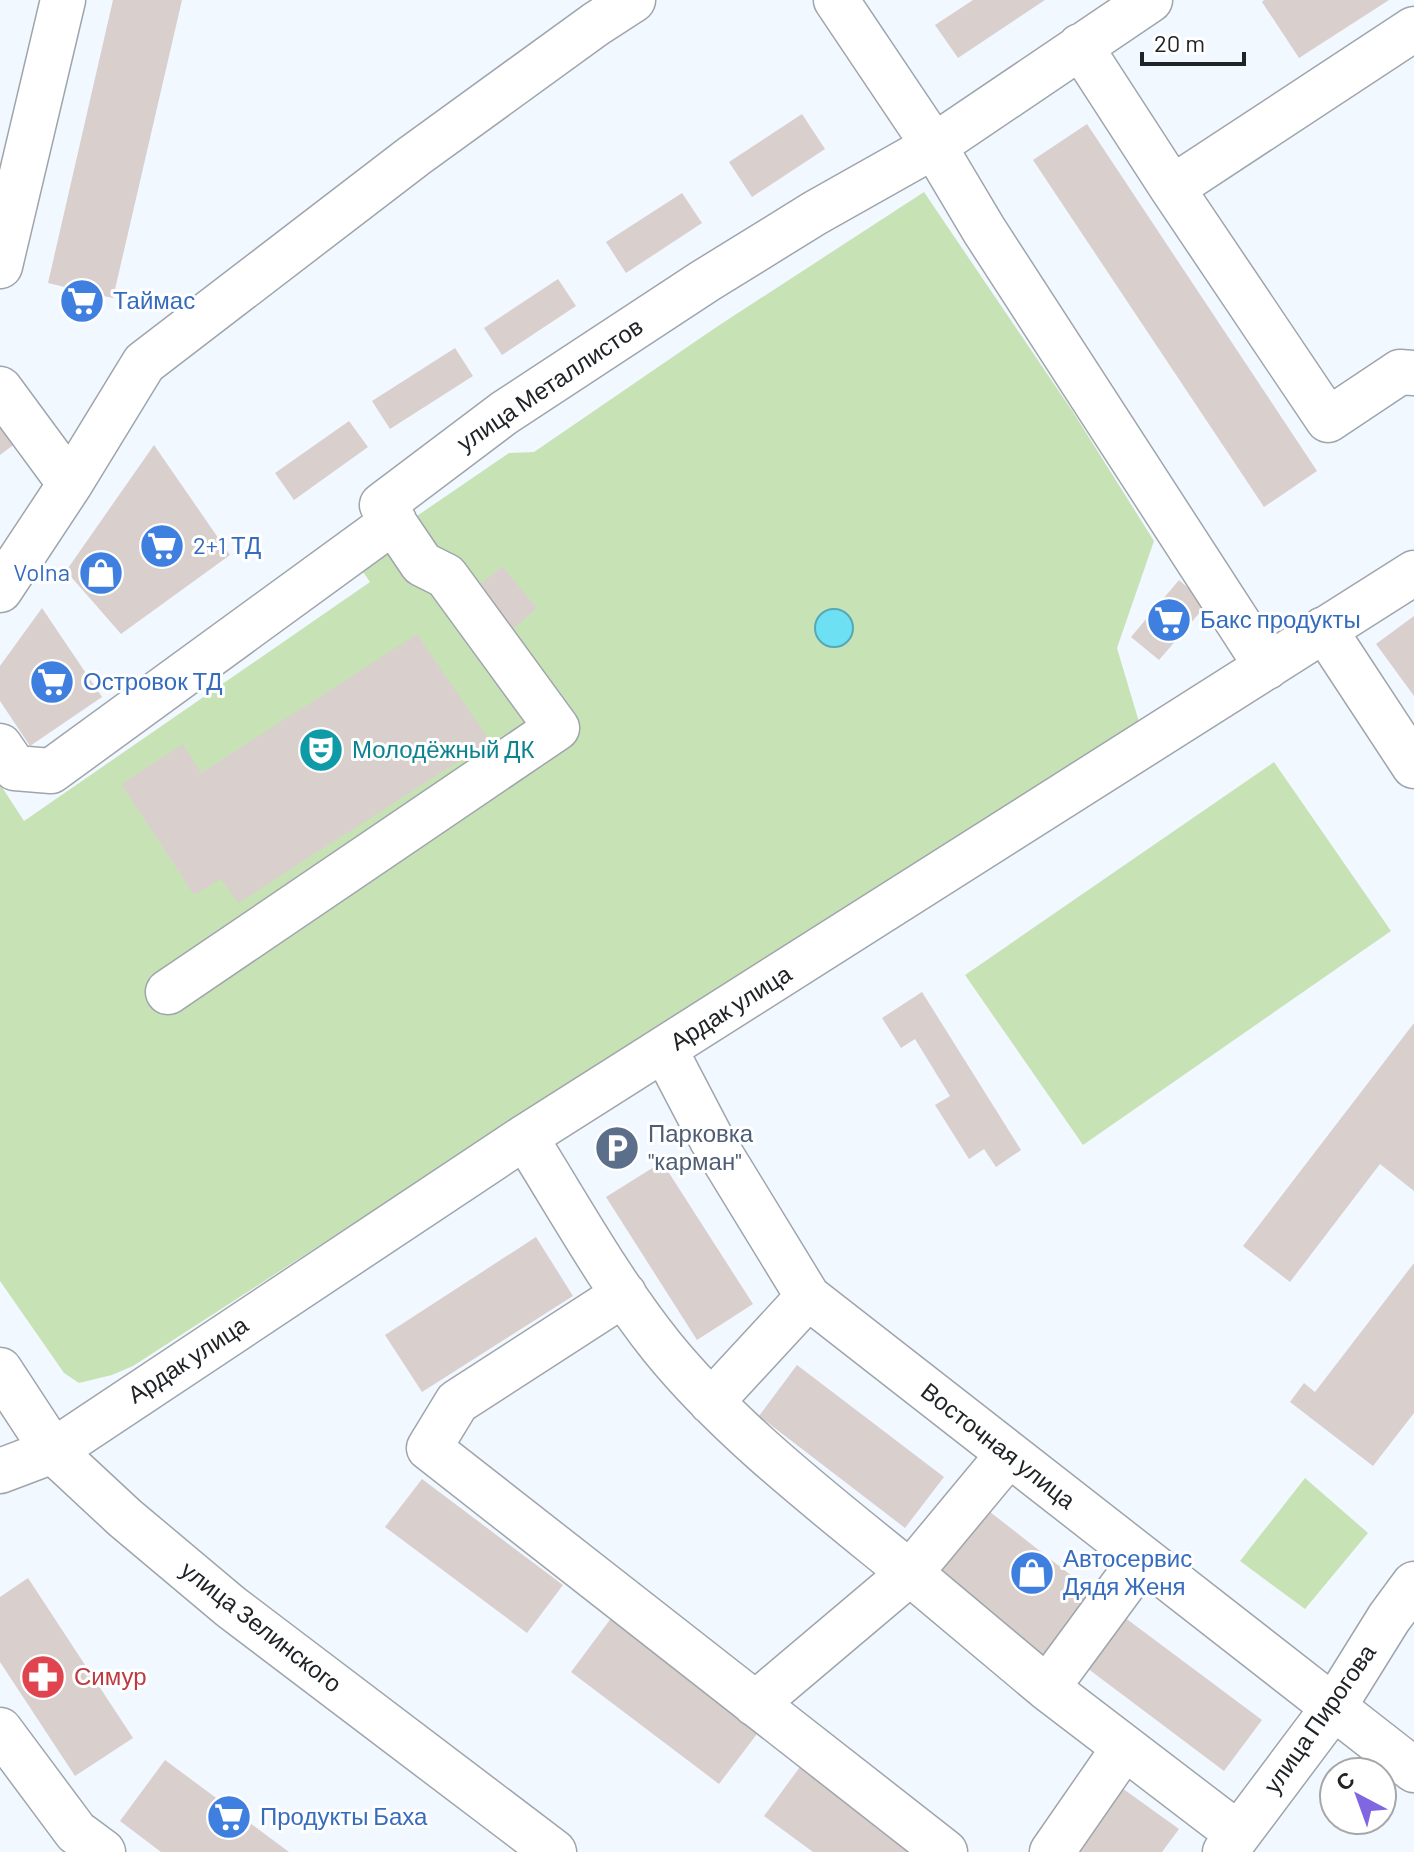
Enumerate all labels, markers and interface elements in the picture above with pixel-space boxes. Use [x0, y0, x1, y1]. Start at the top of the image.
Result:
scale bar [1142, 16, 1244, 66]
text: 20 m [1154, 28, 1205, 57]
supermarket icon: Таймас [58, 277, 106, 325]
place label: Таймас [113, 285, 195, 314]
street label: улица Металлистов [451, 311, 648, 457]
supermarket icon: 2+1 ТД [138, 522, 186, 570]
place label: 2+1 ТД [193, 530, 261, 559]
shop icon: Volna [77, 549, 125, 597]
place label: Volna [13, 557, 70, 586]
supermarket icon: Бакс продукты [1145, 596, 1193, 644]
place label: Бакс продукты [1200, 604, 1361, 633]
supermarket icon: Островок ТД [28, 658, 76, 706]
place label: Островок ТД [83, 666, 223, 695]
theatre icon: Молодёжный ДК [297, 726, 345, 774]
place label: Молодёжный ДК [352, 734, 535, 763]
street label: Ардак улица [664, 958, 797, 1055]
place label: Парковка "карман" [648, 1118, 754, 1175]
parking icon: Парковка "карман" [593, 1124, 641, 1172]
street label: Ардак улица [122, 1309, 253, 1408]
street label: Восточная улица [916, 1376, 1082, 1514]
place label: Автосервис Дядя Женя [1063, 1543, 1192, 1600]
shop icon: Автосервис Дядя Женя [1008, 1549, 1056, 1597]
street label: улица Зелинского [176, 1554, 348, 1698]
street label: улица Пирогова [1257, 1637, 1381, 1798]
pharmacy icon: Симур [19, 1653, 67, 1701]
place label: Симур [74, 1661, 147, 1690]
north arrow [1318, 1756, 1398, 1836]
text: С [1330, 1765, 1359, 1795]
supermarket icon: Продукты Баха [205, 1793, 253, 1841]
place label: Продукты Баха [260, 1801, 428, 1830]

